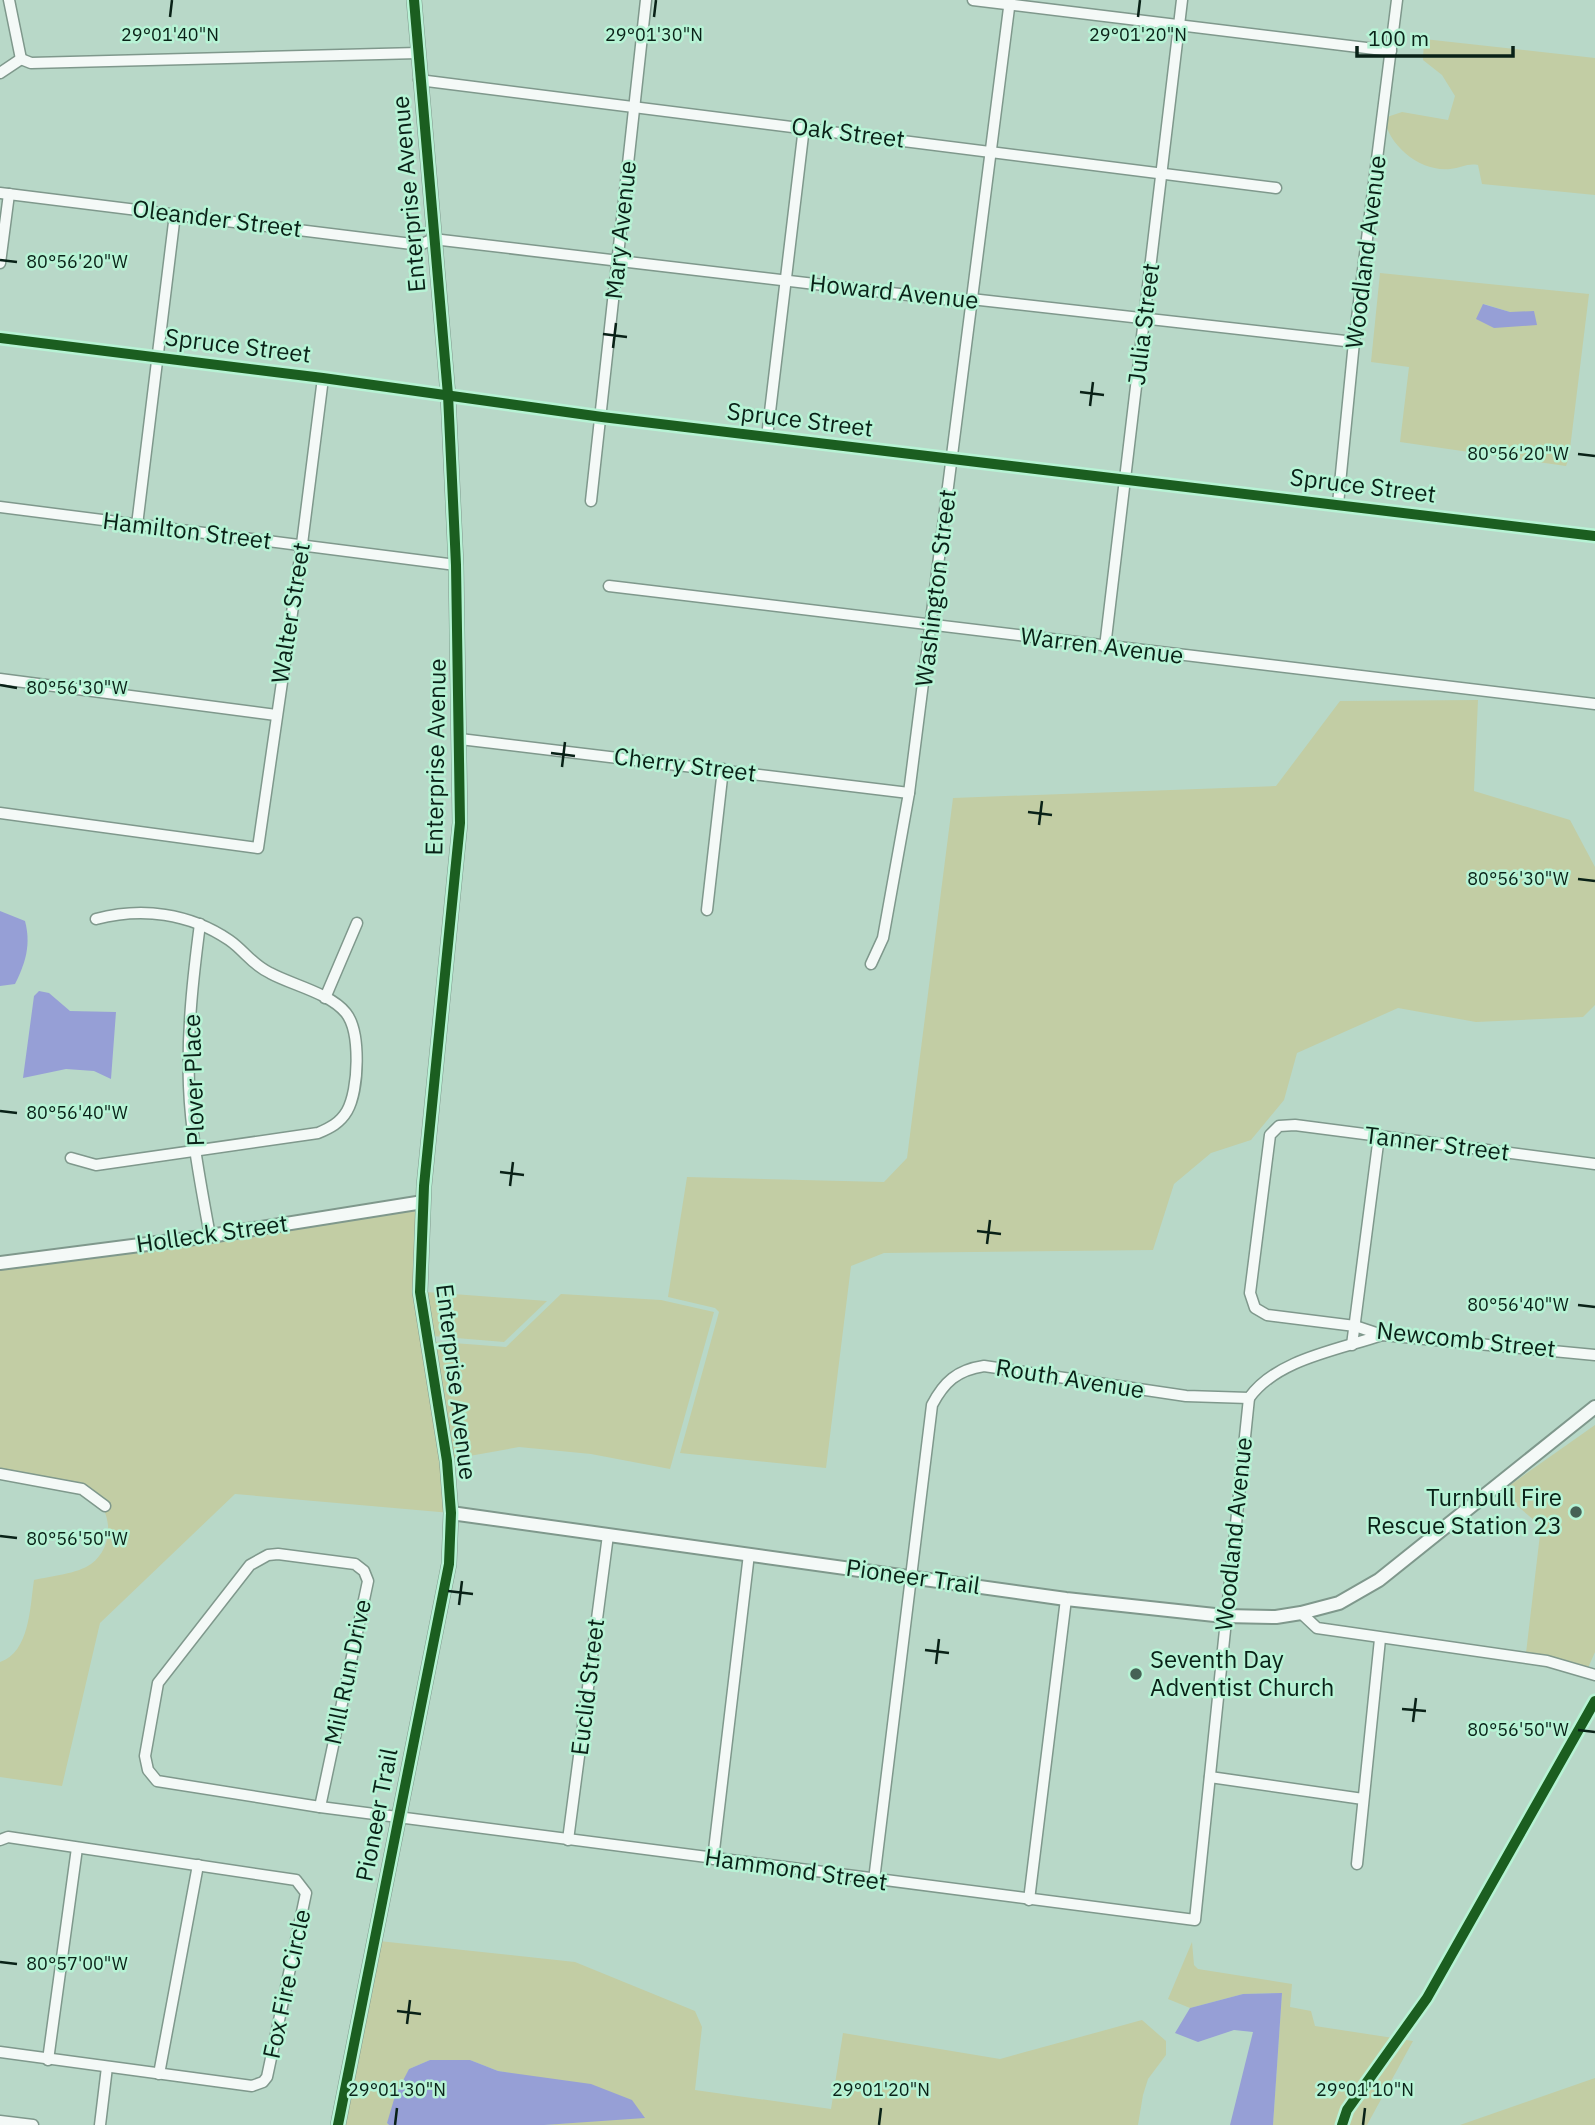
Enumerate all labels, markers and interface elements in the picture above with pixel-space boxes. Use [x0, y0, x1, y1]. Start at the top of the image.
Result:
scale bar [1357, 14, 1513, 58]
text: 29°01'40"N [121, 23, 219, 46]
text: 29°01'30"N [605, 23, 703, 46]
text: 29°01'20"N [1089, 23, 1187, 46]
text: 100 m [1368, 24, 1429, 52]
street label: Enterprise Avenue [383, 94, 433, 294]
street label: Oak Street [790, 109, 907, 155]
street label: Woodland Avenue [1337, 153, 1393, 350]
street label: Mary Avenue [597, 159, 643, 301]
street label: Oleander Street [131, 192, 304, 244]
text: 80°56'20"W [26, 250, 128, 273]
street label: Julia Street [1120, 261, 1166, 387]
street label: Howard Avenue [808, 266, 980, 316]
street label: Spruce Street [163, 320, 313, 370]
street label: Spruce Street [725, 394, 875, 444]
text: 80°56'20"W [1467, 442, 1569, 465]
street label: Spruce Street [1288, 460, 1438, 510]
street label: Washington Street [907, 487, 963, 688]
street label: Hamilton Street [101, 504, 273, 556]
street label: Walter Street [263, 540, 317, 686]
street label: Warren Avenue [1019, 619, 1185, 671]
street label: Enterprise Avenue [417, 658, 453, 856]
text: 80°56'30"W [26, 676, 128, 699]
street label: Cherry Street [612, 739, 758, 789]
text: 80°56'30"W [1467, 867, 1569, 890]
street label: Plover Place [175, 1013, 211, 1147]
text: 80°56'40"W [26, 1101, 128, 1124]
street label: Tanner Street [1363, 1118, 1511, 1168]
street label: Holleck Street [134, 1207, 290, 1259]
street label: Enterprise Avenue [429, 1282, 485, 1482]
text: 80°56'40"W [1467, 1293, 1569, 1316]
street label: Newcomb Street [1375, 1314, 1557, 1364]
street label: Routh Avenue [994, 1350, 1147, 1406]
street label: Woodland Avenue [1207, 1435, 1259, 1632]
place label: Turnbull Fire Rescue Station 23 [1366, 1481, 1562, 1541]
marker: Turnbull Fire Rescue Station 23 [1568, 1504, 1584, 1520]
text: 80°56'50"W [26, 1527, 128, 1550]
street label: Pioneer Trail [844, 1551, 982, 1601]
street label: Mill Run Drive [316, 1596, 378, 1748]
street label: Euclid Street [563, 1617, 611, 1757]
place label: Seventh Day Adventist Church [1150, 1643, 1334, 1703]
marker: Seventh Day Adventist Church [1128, 1666, 1144, 1682]
text: 80°56'50"W [1467, 1718, 1569, 1741]
street label: Pioneer Trail [347, 1745, 405, 1884]
street label: Hammond Street [703, 1840, 890, 1898]
street label: Fox Fire Circle [255, 1906, 317, 2062]
text: 80°57'00"W [26, 1952, 128, 1975]
text: 29°01'30"N [348, 2078, 446, 2101]
text: 29°01'20"N [832, 2078, 930, 2101]
text: 29°01'10"N [1316, 2078, 1414, 2101]

